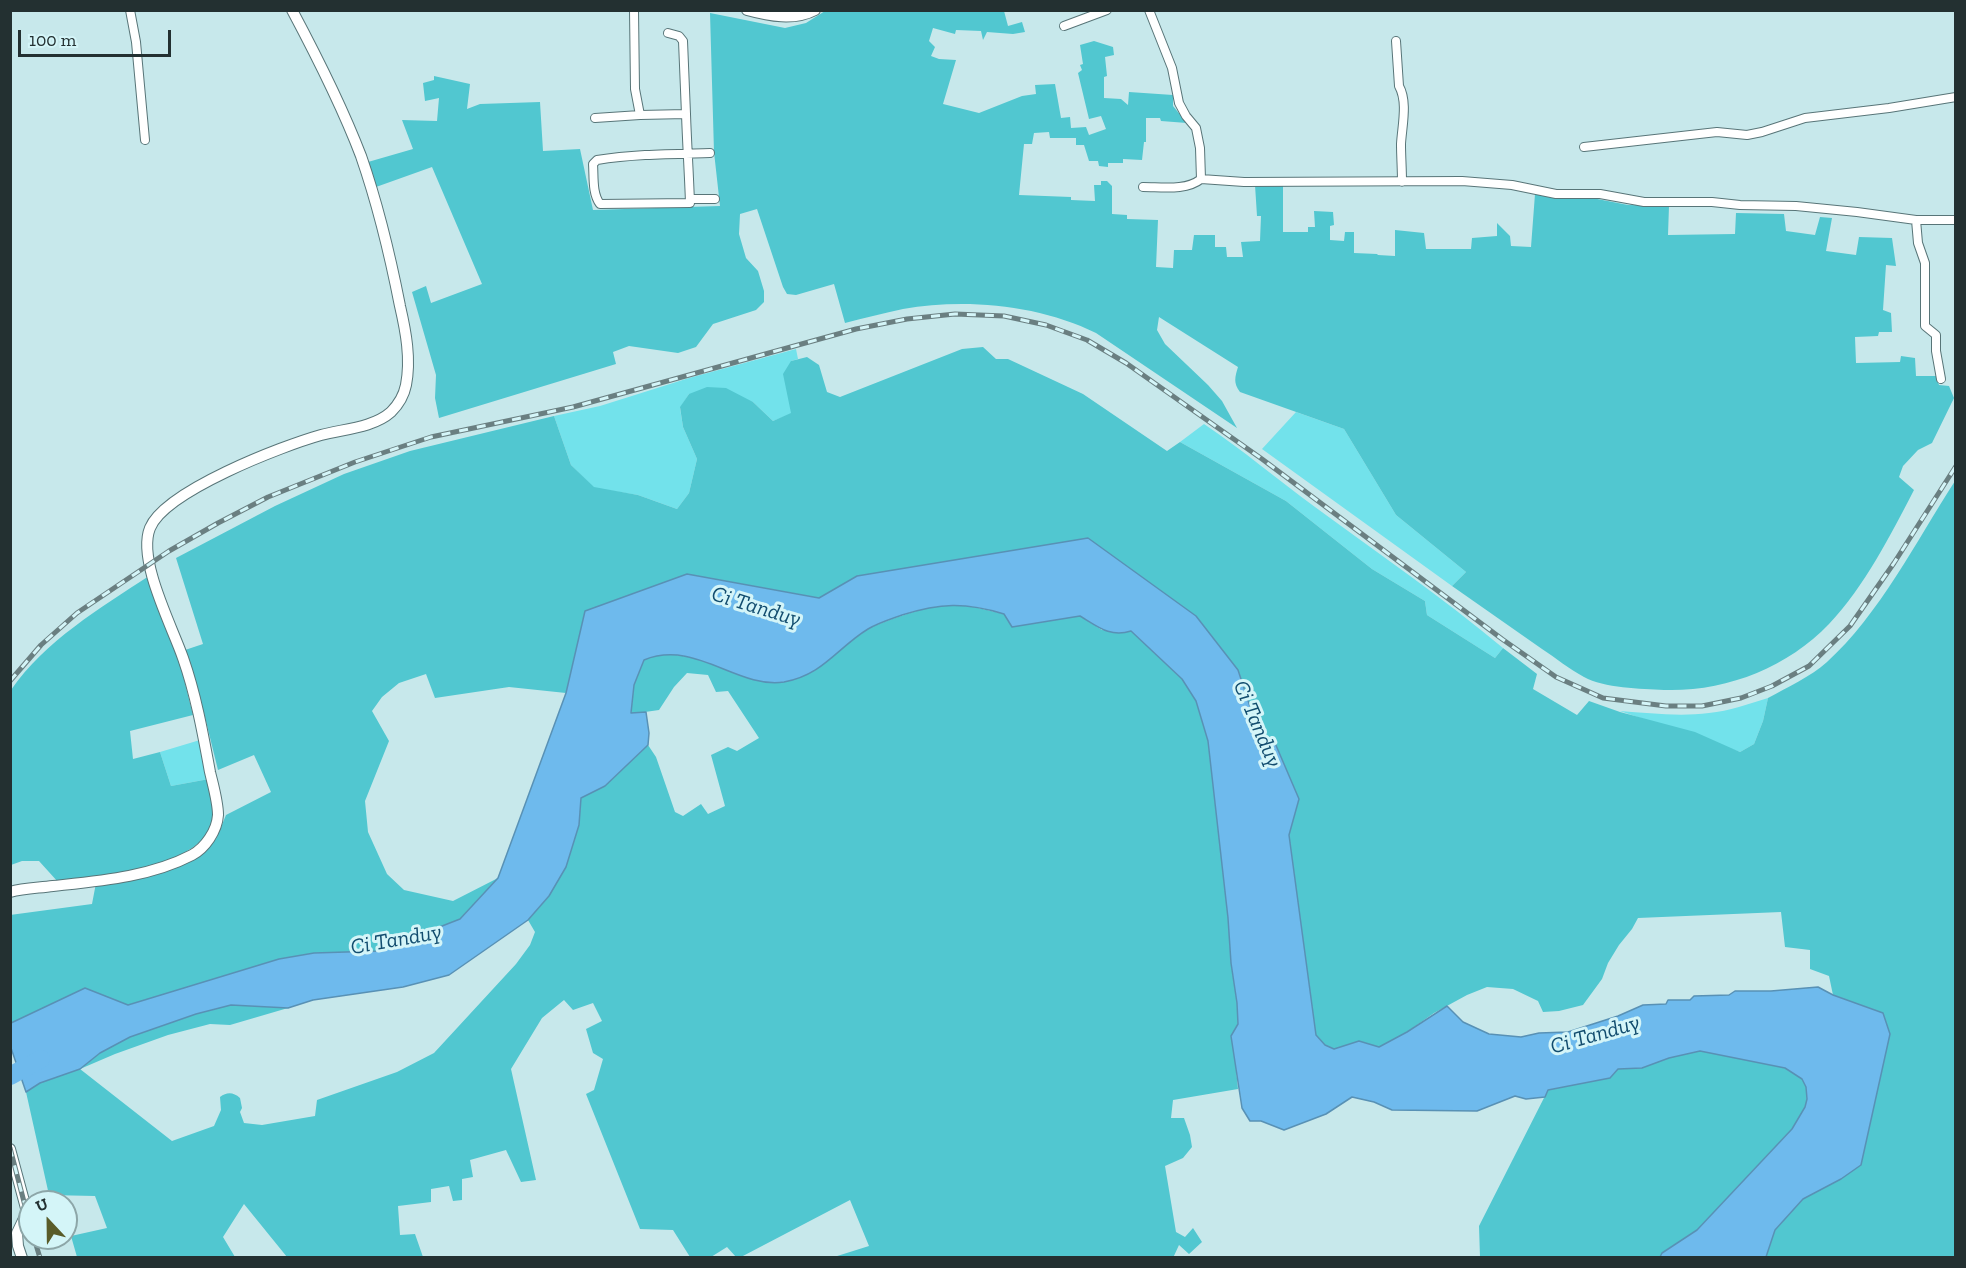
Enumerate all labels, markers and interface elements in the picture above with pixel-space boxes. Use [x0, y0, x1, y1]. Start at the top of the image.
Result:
scale bar [21, 18, 174, 56]
text: 100 m [29, 29, 76, 51]
water label: Ci Tanduy [708, 581, 804, 633]
water label: Ci Tanduy [1227, 677, 1287, 771]
water label: Ci Tanduy [349, 919, 443, 961]
water label: Ci Tanduy [1547, 1010, 1643, 1060]
north arrow [18, 1190, 78, 1250]
text: U [33, 1194, 51, 1216]

